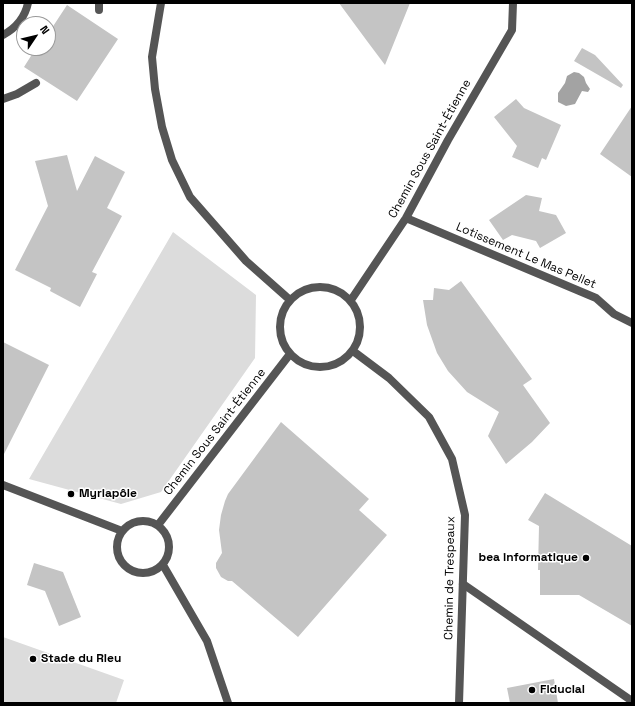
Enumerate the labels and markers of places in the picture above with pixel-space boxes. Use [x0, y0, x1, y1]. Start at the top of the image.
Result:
place label: Myriapôle [79, 487, 137, 501]
marker: Myriapôle [66, 489, 76, 499]
place label: bea informatique [478, 551, 578, 565]
marker: bea informatique [581, 553, 591, 563]
place label: Stade du Rieu [41, 652, 121, 666]
marker: Stade du Rieu [28, 654, 38, 664]
place label: Fiducial [540, 683, 585, 697]
marker: Fiducial [527, 685, 537, 695]

